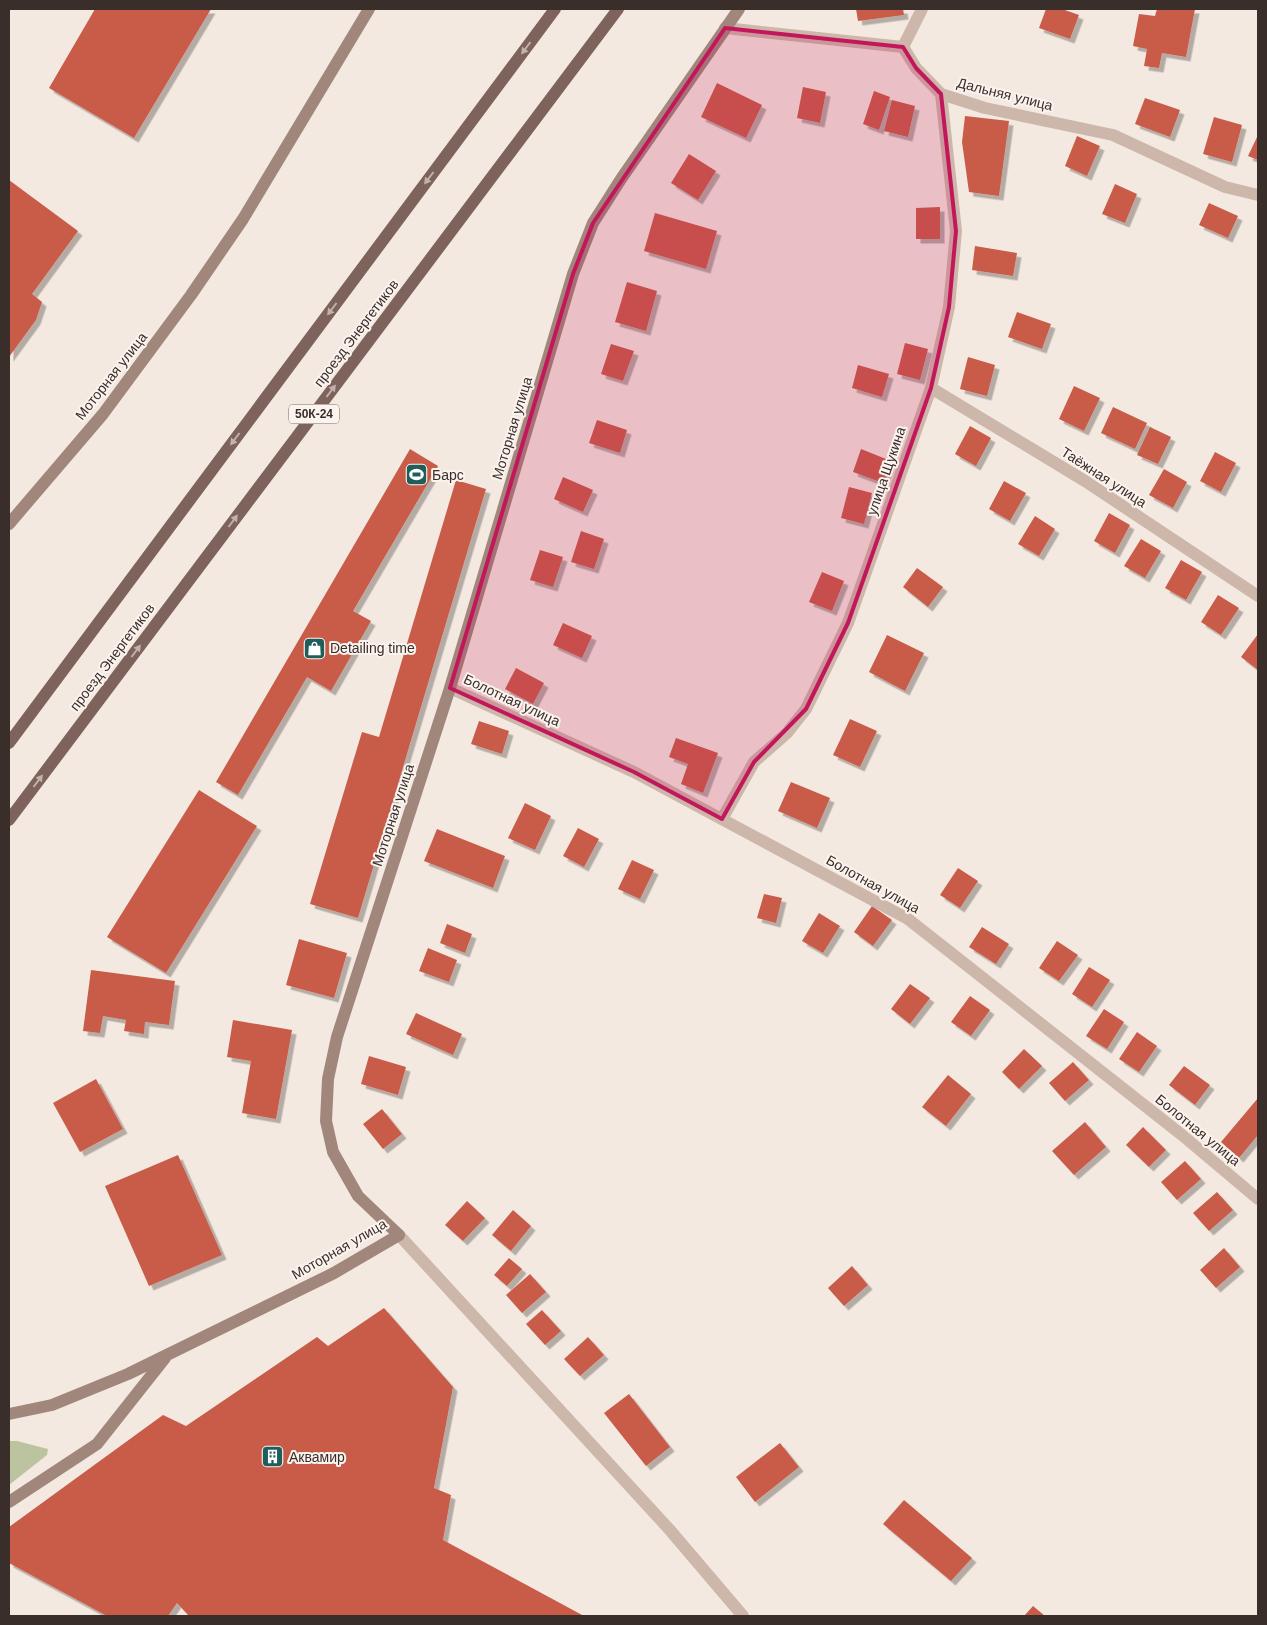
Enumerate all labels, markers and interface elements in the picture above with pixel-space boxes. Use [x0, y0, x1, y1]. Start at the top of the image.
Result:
one-way arrow [521, 41, 531, 55]
street label: Дальняя улица [956, 74, 1055, 114]
one-way arrow [424, 171, 434, 185]
street label: проезд Энергетиков [310, 276, 402, 390]
one-way arrow [327, 302, 337, 316]
street label: Моторная улица [72, 329, 150, 423]
street label: Моторная улица [489, 374, 535, 481]
one-way arrow [326, 384, 336, 398]
road number: 50К-24 [289, 404, 339, 424]
street label: улица Щукина [863, 425, 909, 517]
one-way arrow [229, 432, 240, 445]
street label: Таёжная улица [1058, 444, 1150, 511]
sports icon: Барс [404, 463, 428, 487]
place label: Барс [432, 467, 464, 483]
one-way arrow [228, 515, 239, 528]
street label: проезд Энергетиков [66, 600, 158, 714]
shop icon: Detailing time [302, 636, 326, 660]
place label: Detailing time [330, 640, 415, 656]
one-way arrow [130, 645, 141, 658]
street label: Болотная улица [461, 671, 563, 729]
street label: Моторная улица [369, 762, 417, 868]
one-way arrow [33, 774, 43, 788]
street label: Болотная улица [823, 852, 923, 916]
street label: Болотная улица [1152, 1091, 1244, 1169]
street label: Моторная улица [289, 1215, 389, 1283]
building icon: Аквамир [261, 1445, 285, 1469]
place label: Аквамир [289, 1449, 345, 1465]

